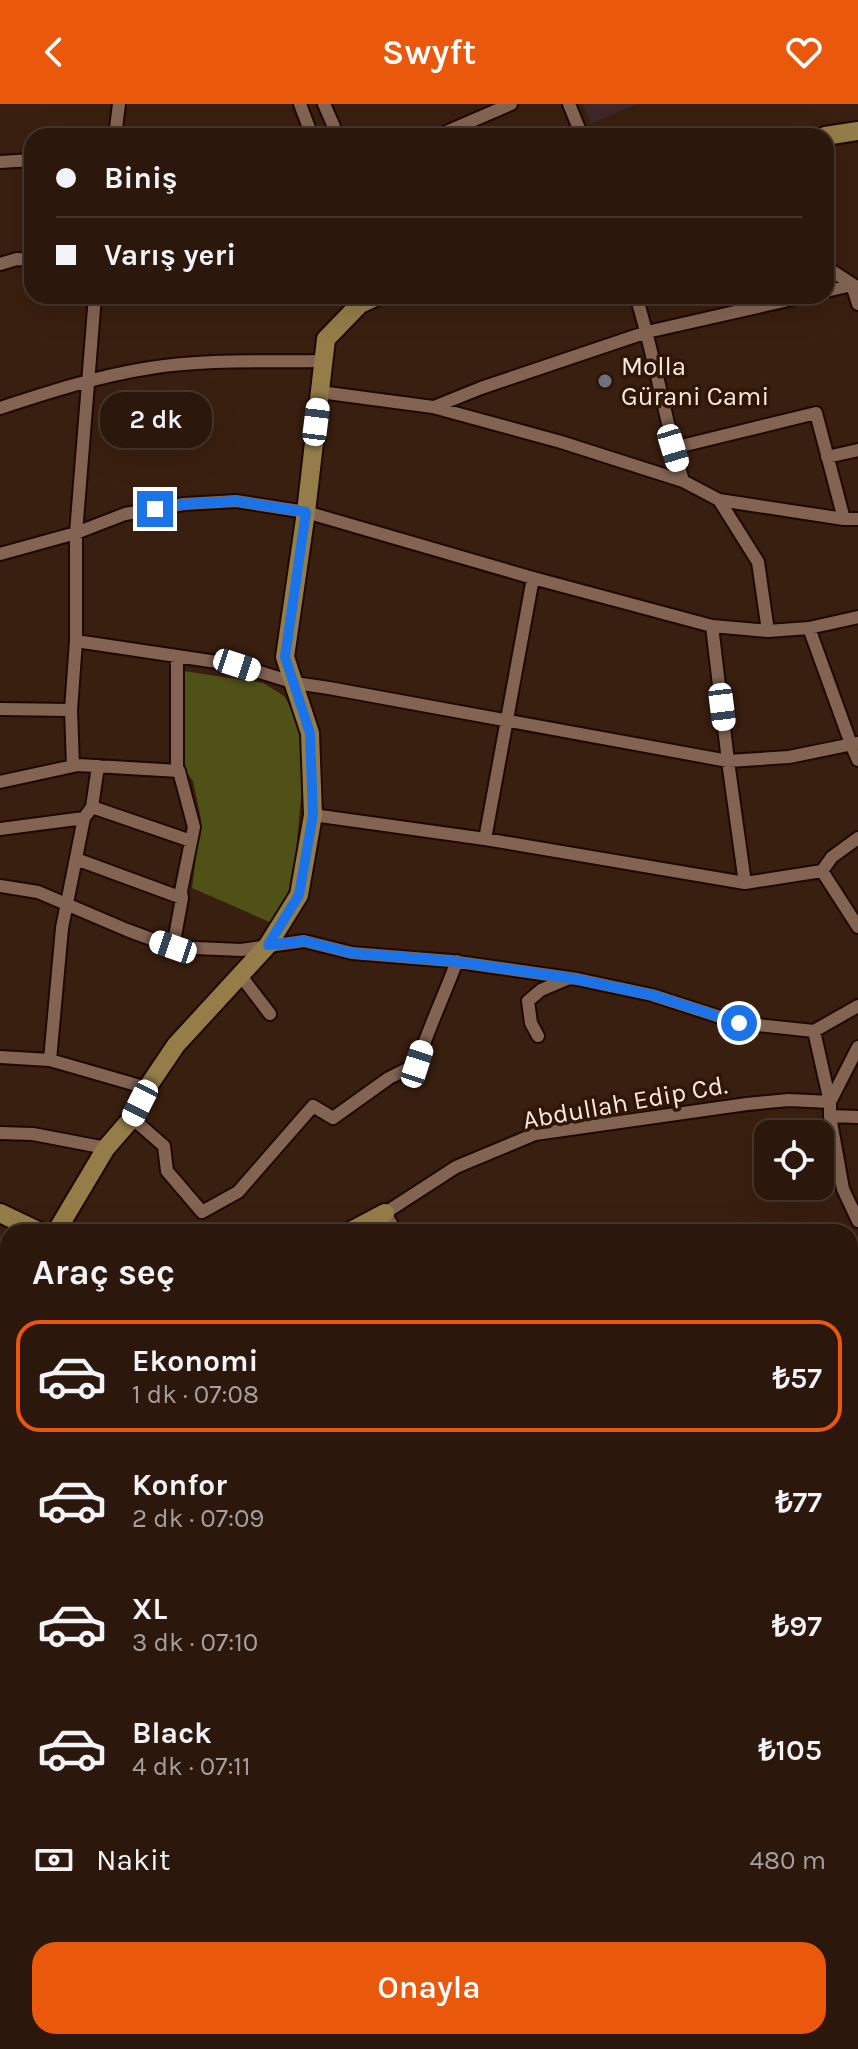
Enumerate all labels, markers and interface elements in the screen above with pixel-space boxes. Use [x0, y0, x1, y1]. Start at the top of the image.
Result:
icon: back [32, 30, 76, 74]
icon: heart [782, 30, 826, 74]
text: Swyft [382, 31, 476, 73]
text: Biniş [104, 160, 178, 196]
text: Varış yeri [104, 237, 236, 273]
place label: Molla Gürani Cami [621, 351, 769, 412]
marker: Molla Gürani Cami [596, 372, 614, 390]
callout: 2 dk [99, 393, 211, 449]
car [301, 397, 331, 447]
text: 2 dk [129, 404, 183, 435]
car [655, 422, 691, 474]
route end [137, 491, 173, 527]
car [210, 646, 264, 684]
car [707, 682, 737, 732]
car [146, 928, 200, 966]
route start [721, 1005, 757, 1041]
car [398, 1037, 436, 1091]
street label: Abdullah Edip Cd. [520, 1069, 730, 1136]
car [118, 1076, 162, 1130]
map controls [754, 1120, 834, 1200]
button: locate [754, 1120, 834, 1200]
text: Araç seç [32, 1251, 175, 1293]
icon: car [36, 1340, 108, 1412]
text: Ekonomi [132, 1343, 258, 1379]
text: ₺57 [773, 1360, 822, 1396]
text: 1 dk · 07:08 [132, 1379, 259, 1410]
icon: car [36, 1464, 108, 1536]
text: Konfor [132, 1467, 227, 1503]
text: ₺77 [775, 1484, 822, 1520]
text: 2 dk · 07:09 [132, 1503, 264, 1534]
icon: car [36, 1588, 108, 1660]
text: XL [132, 1591, 167, 1627]
text: ₺97 [772, 1608, 822, 1644]
text: 3 dk · 07:10 [132, 1627, 258, 1658]
icon: car [36, 1712, 108, 1784]
text: Black [132, 1715, 212, 1751]
text: ₺105 [758, 1732, 822, 1768]
text: 4 dk · 07:11 [132, 1751, 251, 1782]
icon: cash [32, 1838, 76, 1882]
text: Nakit [96, 1842, 170, 1878]
text: 480 m [750, 1845, 826, 1876]
button: Onayla [32, 1942, 826, 2034]

